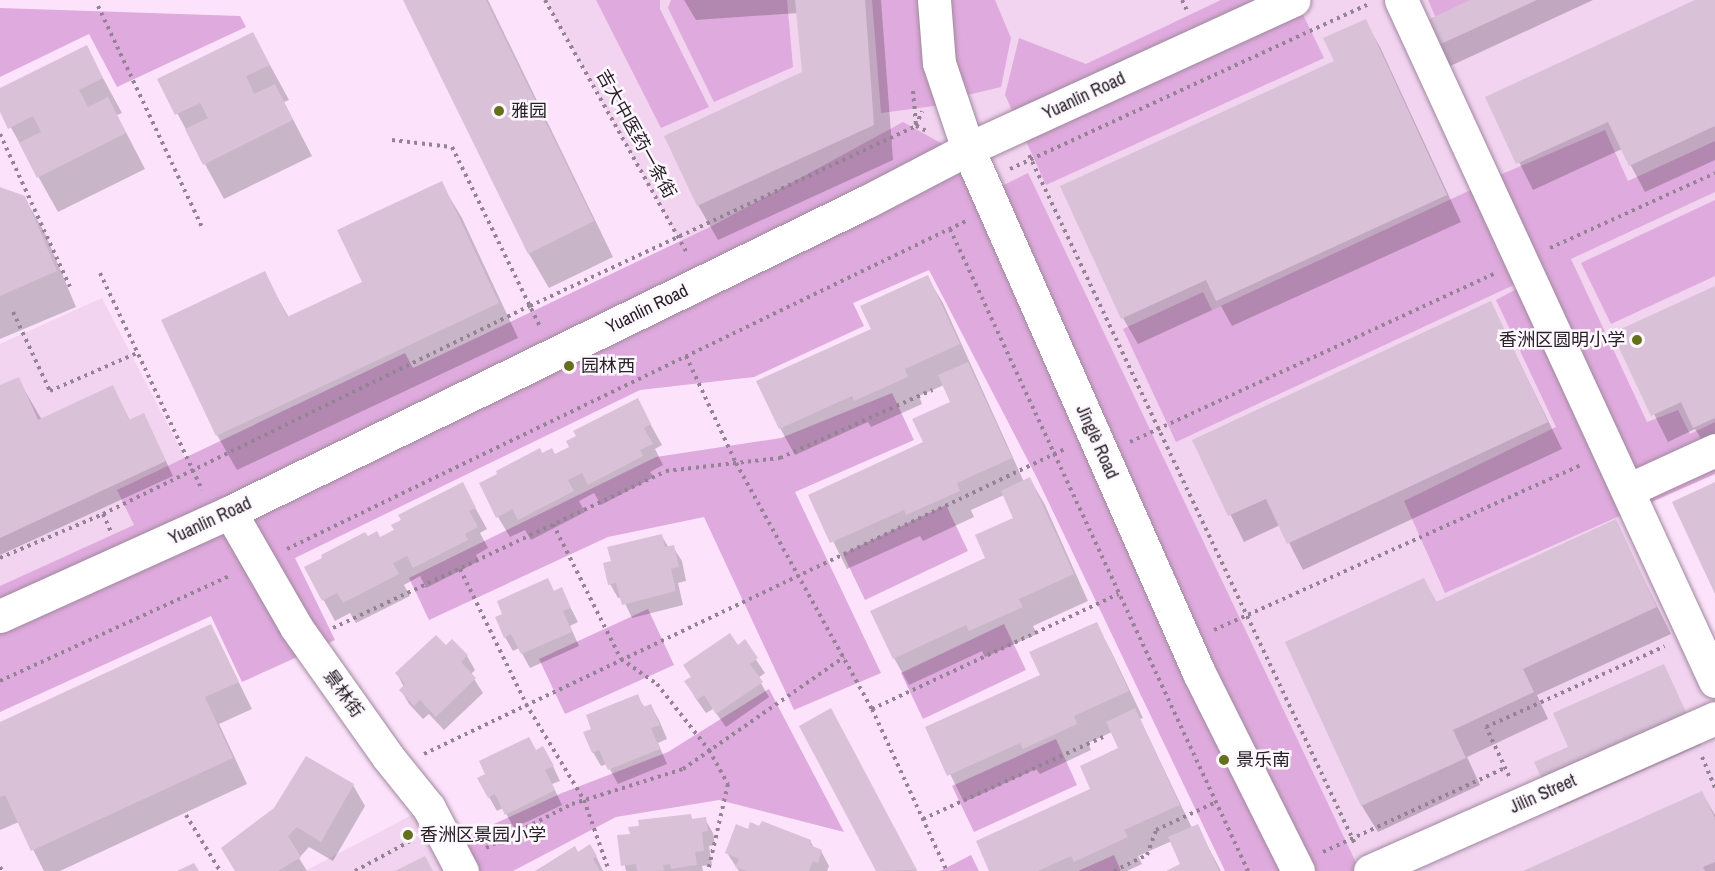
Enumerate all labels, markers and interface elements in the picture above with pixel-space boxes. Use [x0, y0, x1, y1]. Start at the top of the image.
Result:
street label: 吉大中医药一条街 [592, 66, 680, 202]
street label: Yuanlin Road [1039, 67, 1129, 125]
place label: 雅园 [511, 100, 547, 122]
marker: 雅园 [492, 104, 506, 118]
street label: Yuanlin Road [602, 280, 692, 338]
place label: 香洲区圆明小学 [1499, 329, 1625, 351]
marker: 香洲区圆明小学 [1630, 333, 1644, 347]
place label: 园林西 [581, 355, 635, 377]
marker: 园林西 [562, 359, 576, 373]
street label: Jǐnglè Road [1071, 402, 1123, 482]
street label: Yuanlin Road [165, 492, 255, 550]
street label: 景林街 [318, 666, 368, 722]
place label: 景乐南 [1236, 749, 1290, 771]
marker: 景乐南 [1217, 753, 1231, 767]
street label: Jilin Street [1506, 770, 1580, 818]
place label: 香洲区景园小学 [420, 824, 546, 846]
marker: 香洲区景园小学 [401, 828, 415, 842]

